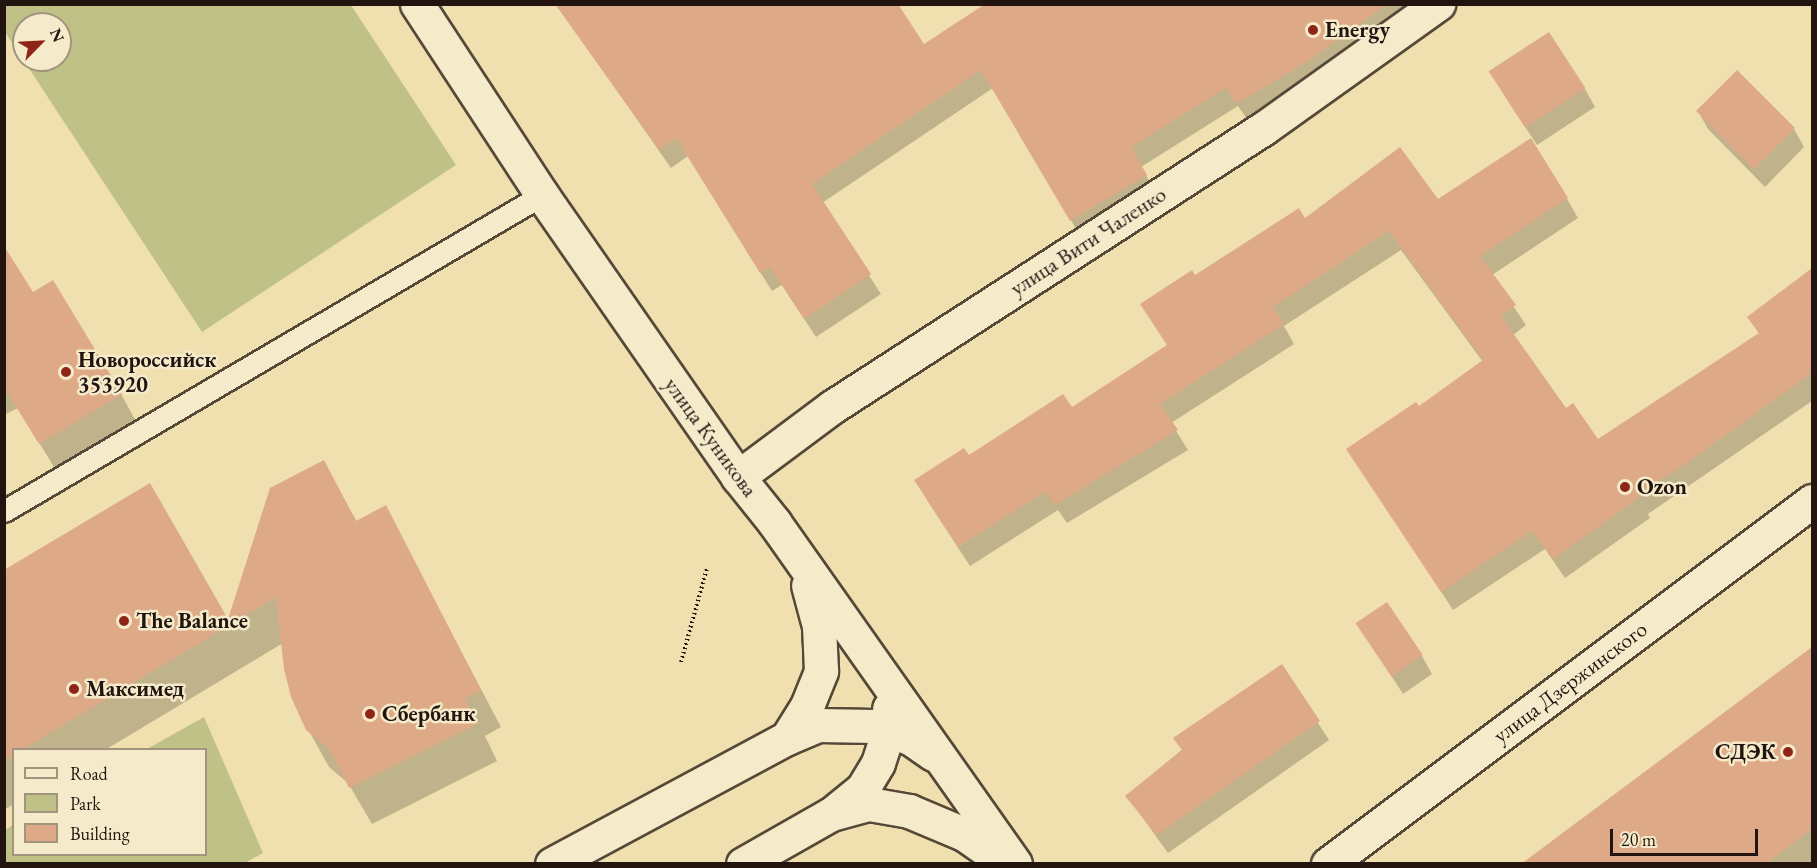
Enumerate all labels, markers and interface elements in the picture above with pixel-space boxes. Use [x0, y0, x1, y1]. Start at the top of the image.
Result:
north arrow [12, 12, 72, 72]
place label: Energy [1325, 17, 1390, 43]
marker: Energy [1306, 23, 1320, 37]
text: N [45, 25, 69, 45]
street label: улица Вити Чаленко [1005, 181, 1171, 301]
place label: Новороссийск 353920 [78, 346, 216, 398]
marker: Новороссийск 353920 [59, 365, 73, 379]
street label: улица Куникова [659, 372, 763, 502]
place label: Ozon [1637, 474, 1687, 500]
marker: Ozon [1618, 480, 1632, 494]
place label: The Balance [136, 608, 248, 634]
marker: The Balance [117, 614, 131, 628]
street label: улица Дзержинского [1488, 616, 1652, 748]
place label: Максимед [86, 676, 184, 702]
marker: Максимед [67, 682, 81, 696]
place label: Сбербанк [382, 701, 475, 727]
marker: Сбербанк [363, 707, 377, 721]
place label: СДЭК [1715, 739, 1776, 765]
marker: СДЭК [1781, 745, 1795, 759]
legend [12, 748, 207, 856]
text: Road [70, 762, 108, 785]
text: Park [70, 792, 101, 815]
scale bar [1613, 817, 1762, 855]
text: Building [70, 822, 130, 845]
text: 20 m [1621, 828, 1656, 851]

